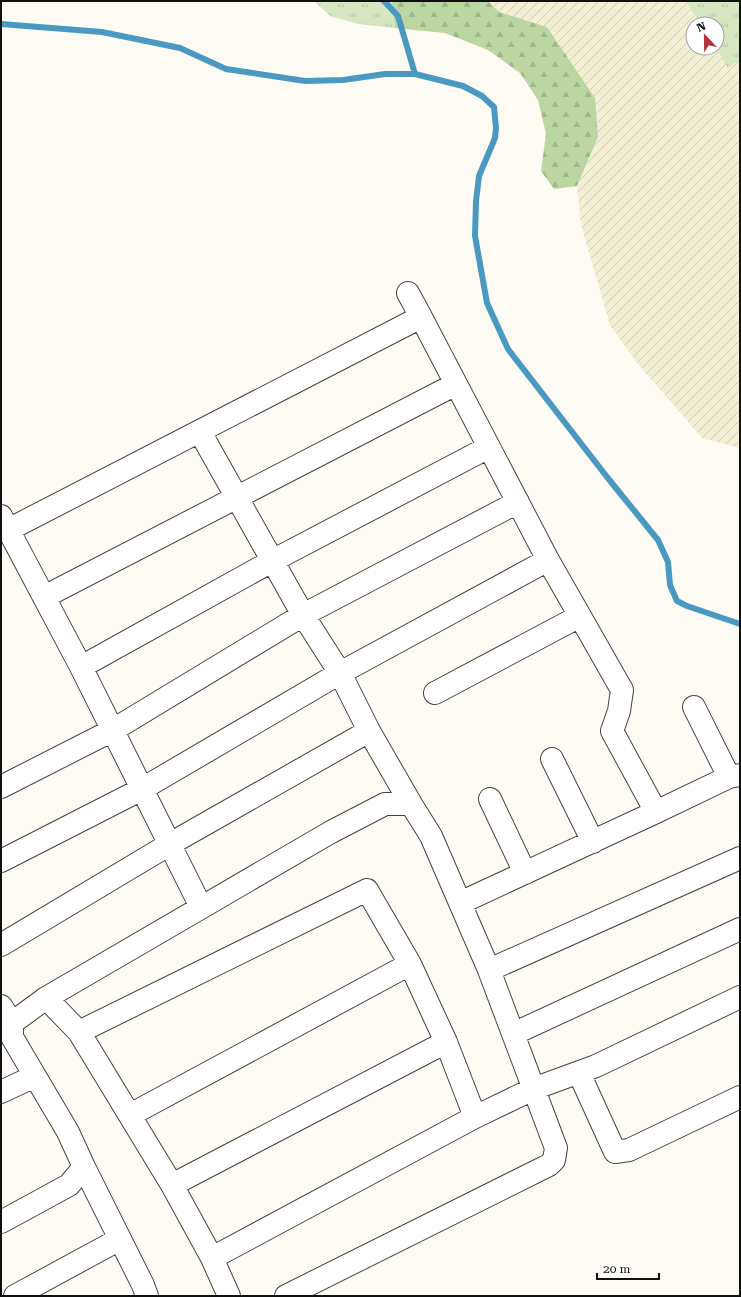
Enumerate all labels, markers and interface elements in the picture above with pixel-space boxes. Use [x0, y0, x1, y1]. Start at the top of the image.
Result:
north arrow [685, 16, 725, 56]
text: N [695, 19, 708, 35]
scale bar [597, 1255, 659, 1281]
text: 20 m [603, 1262, 630, 1276]

